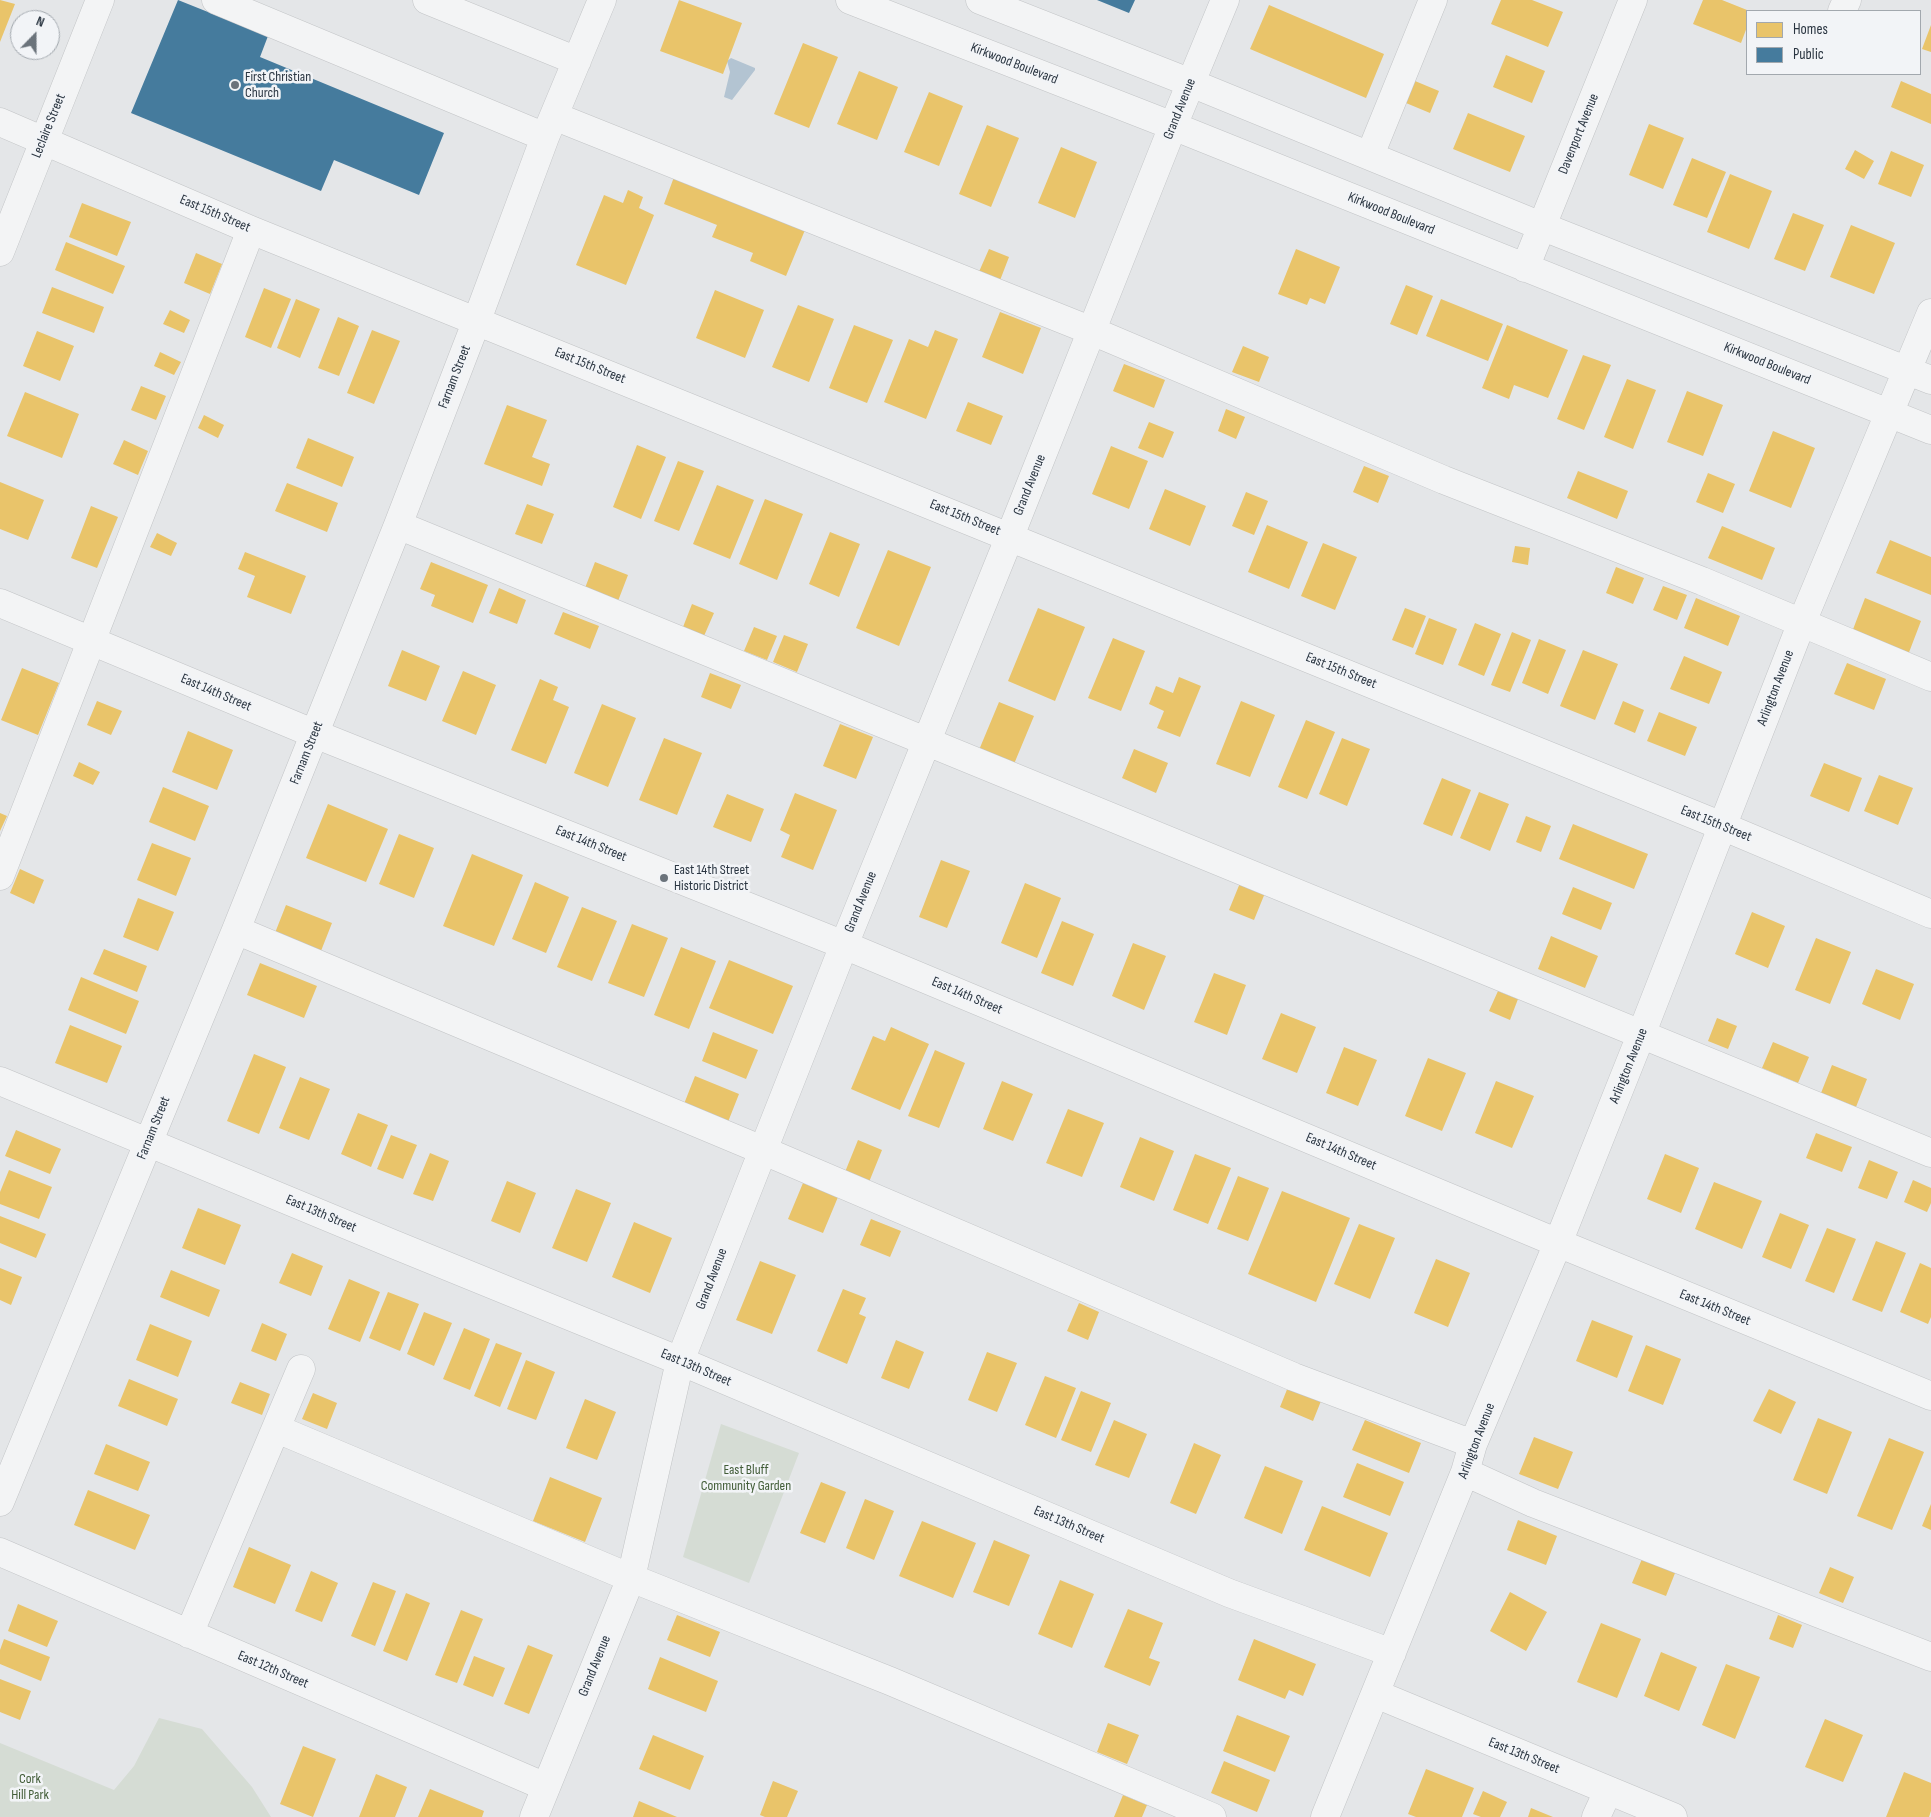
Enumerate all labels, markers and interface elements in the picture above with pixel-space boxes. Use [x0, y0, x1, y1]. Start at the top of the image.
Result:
north arrow [10, 10, 60, 60]
legend [1746, 10, 1921, 75]
text: N [34, 12, 47, 31]
text: Homes [1793, 20, 1828, 39]
street label: Kirkwood Boulevard [968, 40, 1060, 88]
text: Public [1793, 45, 1824, 64]
place label: First Christian Church [245, 69, 311, 102]
street label: Grand Avenue [1160, 76, 1200, 142]
marker: First Christian Church [229, 79, 241, 91]
street label: Leclaire Street [28, 91, 70, 161]
street label: Davenport Avenue [1555, 91, 1603, 177]
street label: Kirkwood Boulevard [1345, 189, 1437, 239]
street label: East 15th Street [177, 192, 253, 236]
street label: Kirkwood Boulevard [1721, 339, 1813, 389]
street label: Farnam Street [435, 343, 475, 411]
street label: East 15th Street [552, 344, 628, 388]
street label: Grand Avenue [1010, 452, 1050, 518]
street label: East 15th Street [927, 496, 1003, 540]
street label: Arlington Avenue [1754, 648, 1798, 728]
street label: East 15th Street [1303, 649, 1379, 693]
street label: East 14th Street [178, 671, 254, 715]
street label: Farnam Street [287, 719, 327, 787]
street label: East 15th Street [1678, 802, 1754, 846]
street label: East 14th Street [553, 822, 629, 866]
place label: East 14th Street Historic District [674, 862, 749, 894]
street label: Grand Avenue [841, 869, 881, 935]
marker: East 14th Street Historic District [658, 872, 670, 884]
street label: East 14th Street [929, 974, 1005, 1018]
street label: Arlington Avenue [1606, 1026, 1652, 1106]
street label: Farnam Street [134, 1094, 174, 1162]
street label: East 14th Street [1303, 1130, 1379, 1174]
street label: East 13th Street [283, 1192, 359, 1236]
street label: Grand Avenue [693, 1246, 731, 1312]
street label: East 14th Street [1677, 1286, 1753, 1330]
street label: East 13th Street [658, 1346, 734, 1390]
street label: Arlington Avenue [1455, 1401, 1499, 1481]
park label: East Bluff Community Garden [701, 1462, 791, 1494]
street label: East 13th Street [1031, 1503, 1107, 1547]
street label: Grand Avenue [575, 1633, 615, 1699]
street label: East 12th Street [235, 1648, 311, 1692]
street label: East 13th Street [1486, 1734, 1562, 1778]
park label: Cork Hill Park [11, 1771, 49, 1804]

